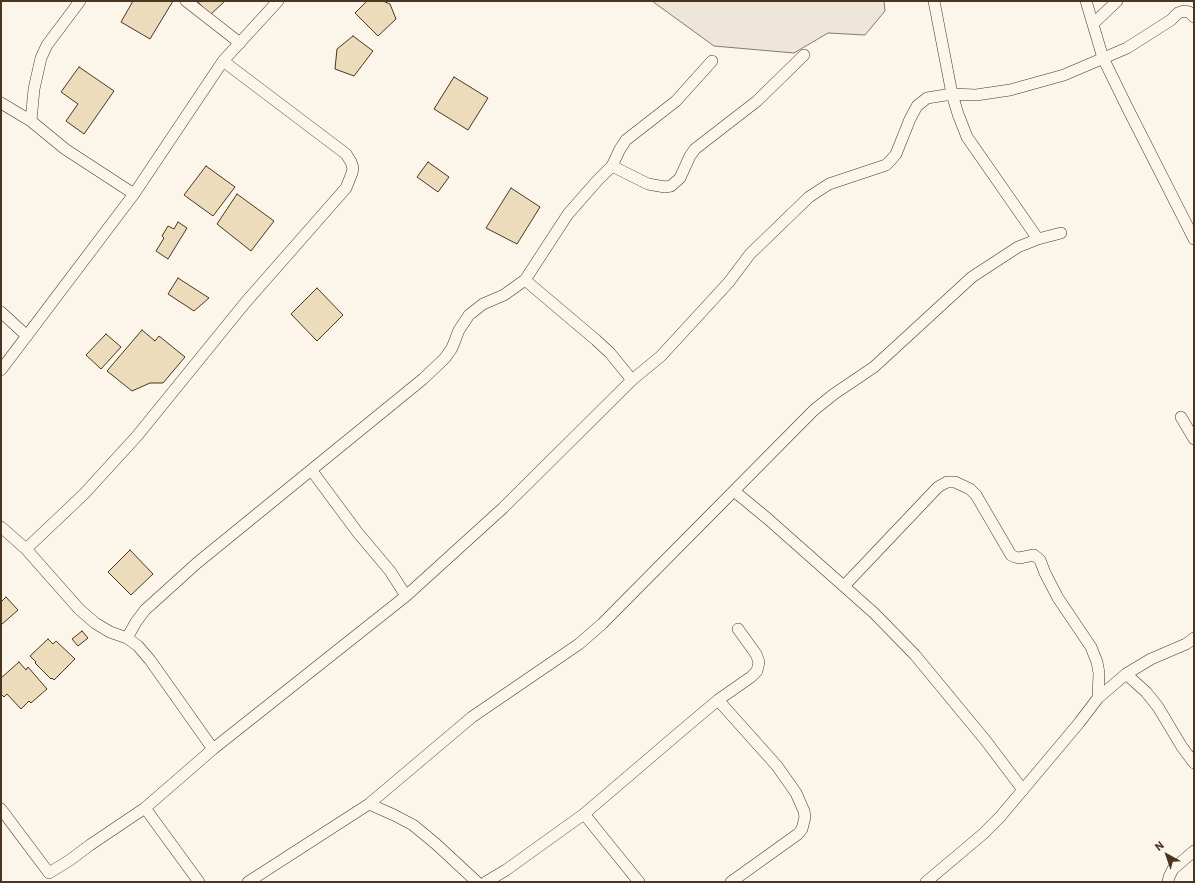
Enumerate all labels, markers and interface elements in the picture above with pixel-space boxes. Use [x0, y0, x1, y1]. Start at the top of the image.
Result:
north arrow [1147, 835, 1187, 875]
text: N [1152, 838, 1167, 854]

